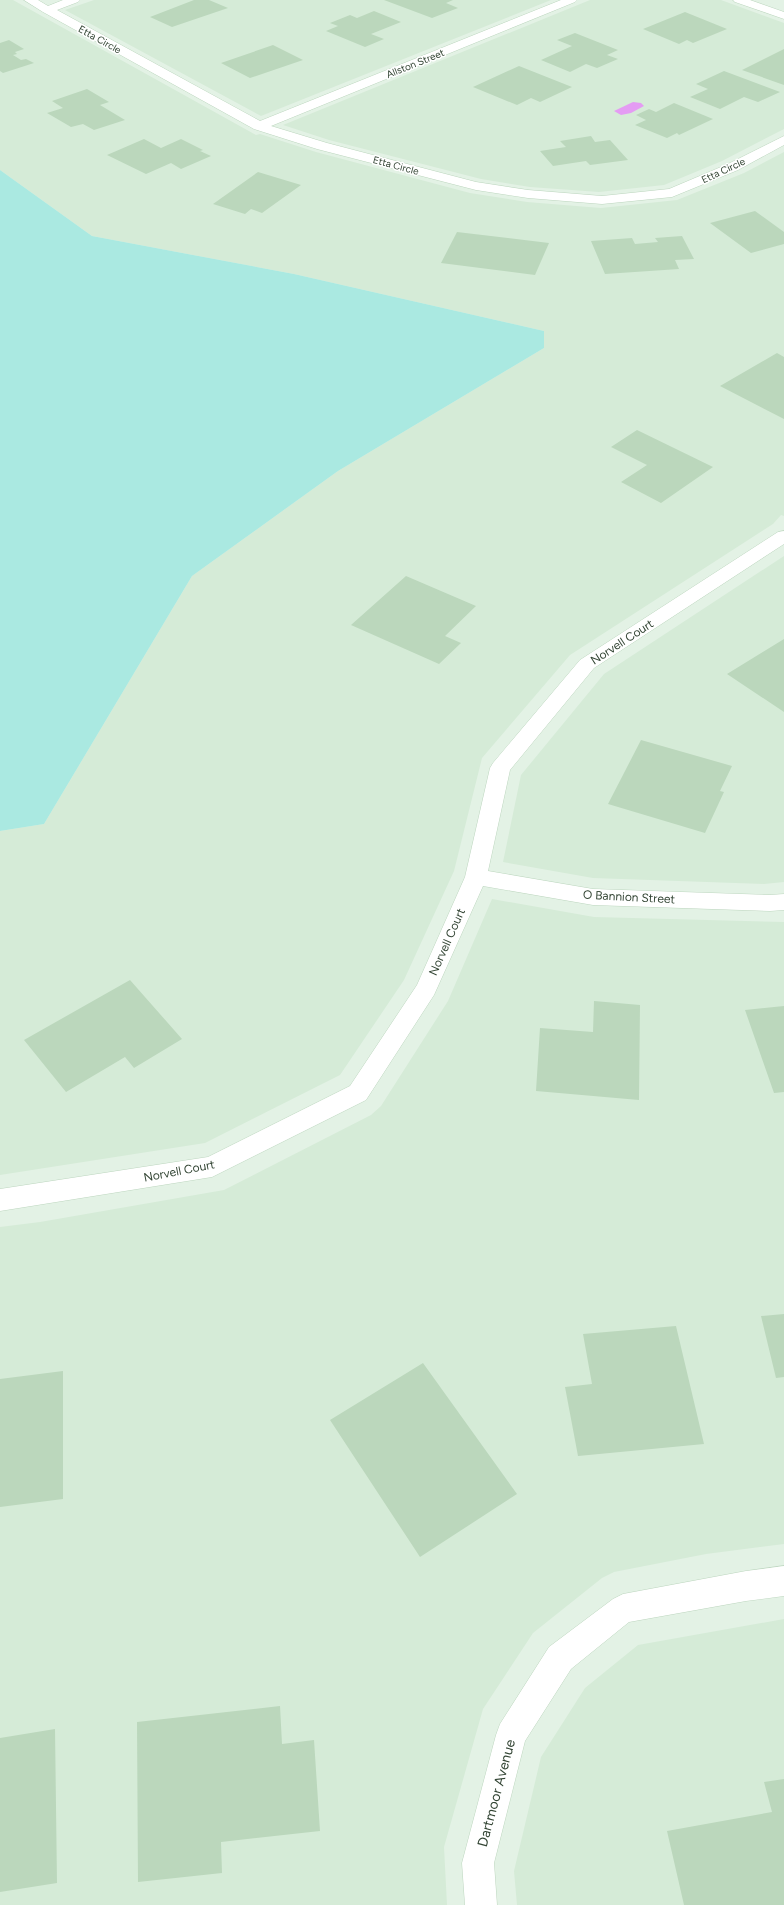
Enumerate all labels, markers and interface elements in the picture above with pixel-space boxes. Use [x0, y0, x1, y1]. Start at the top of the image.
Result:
street label: Etta Circle [76, 22, 124, 57]
street label: Allston Street [384, 46, 446, 81]
street label: Etta Circle [371, 153, 421, 178]
street label: Etta Circle [699, 154, 748, 186]
street label: Norvell Court [588, 616, 656, 668]
street label: O Bannion Street [583, 888, 676, 906]
street label: Norvell Court [426, 906, 468, 978]
street label: Norvell Court [142, 1157, 216, 1185]
street label: Dartmoor Avenue [474, 1737, 519, 1849]

